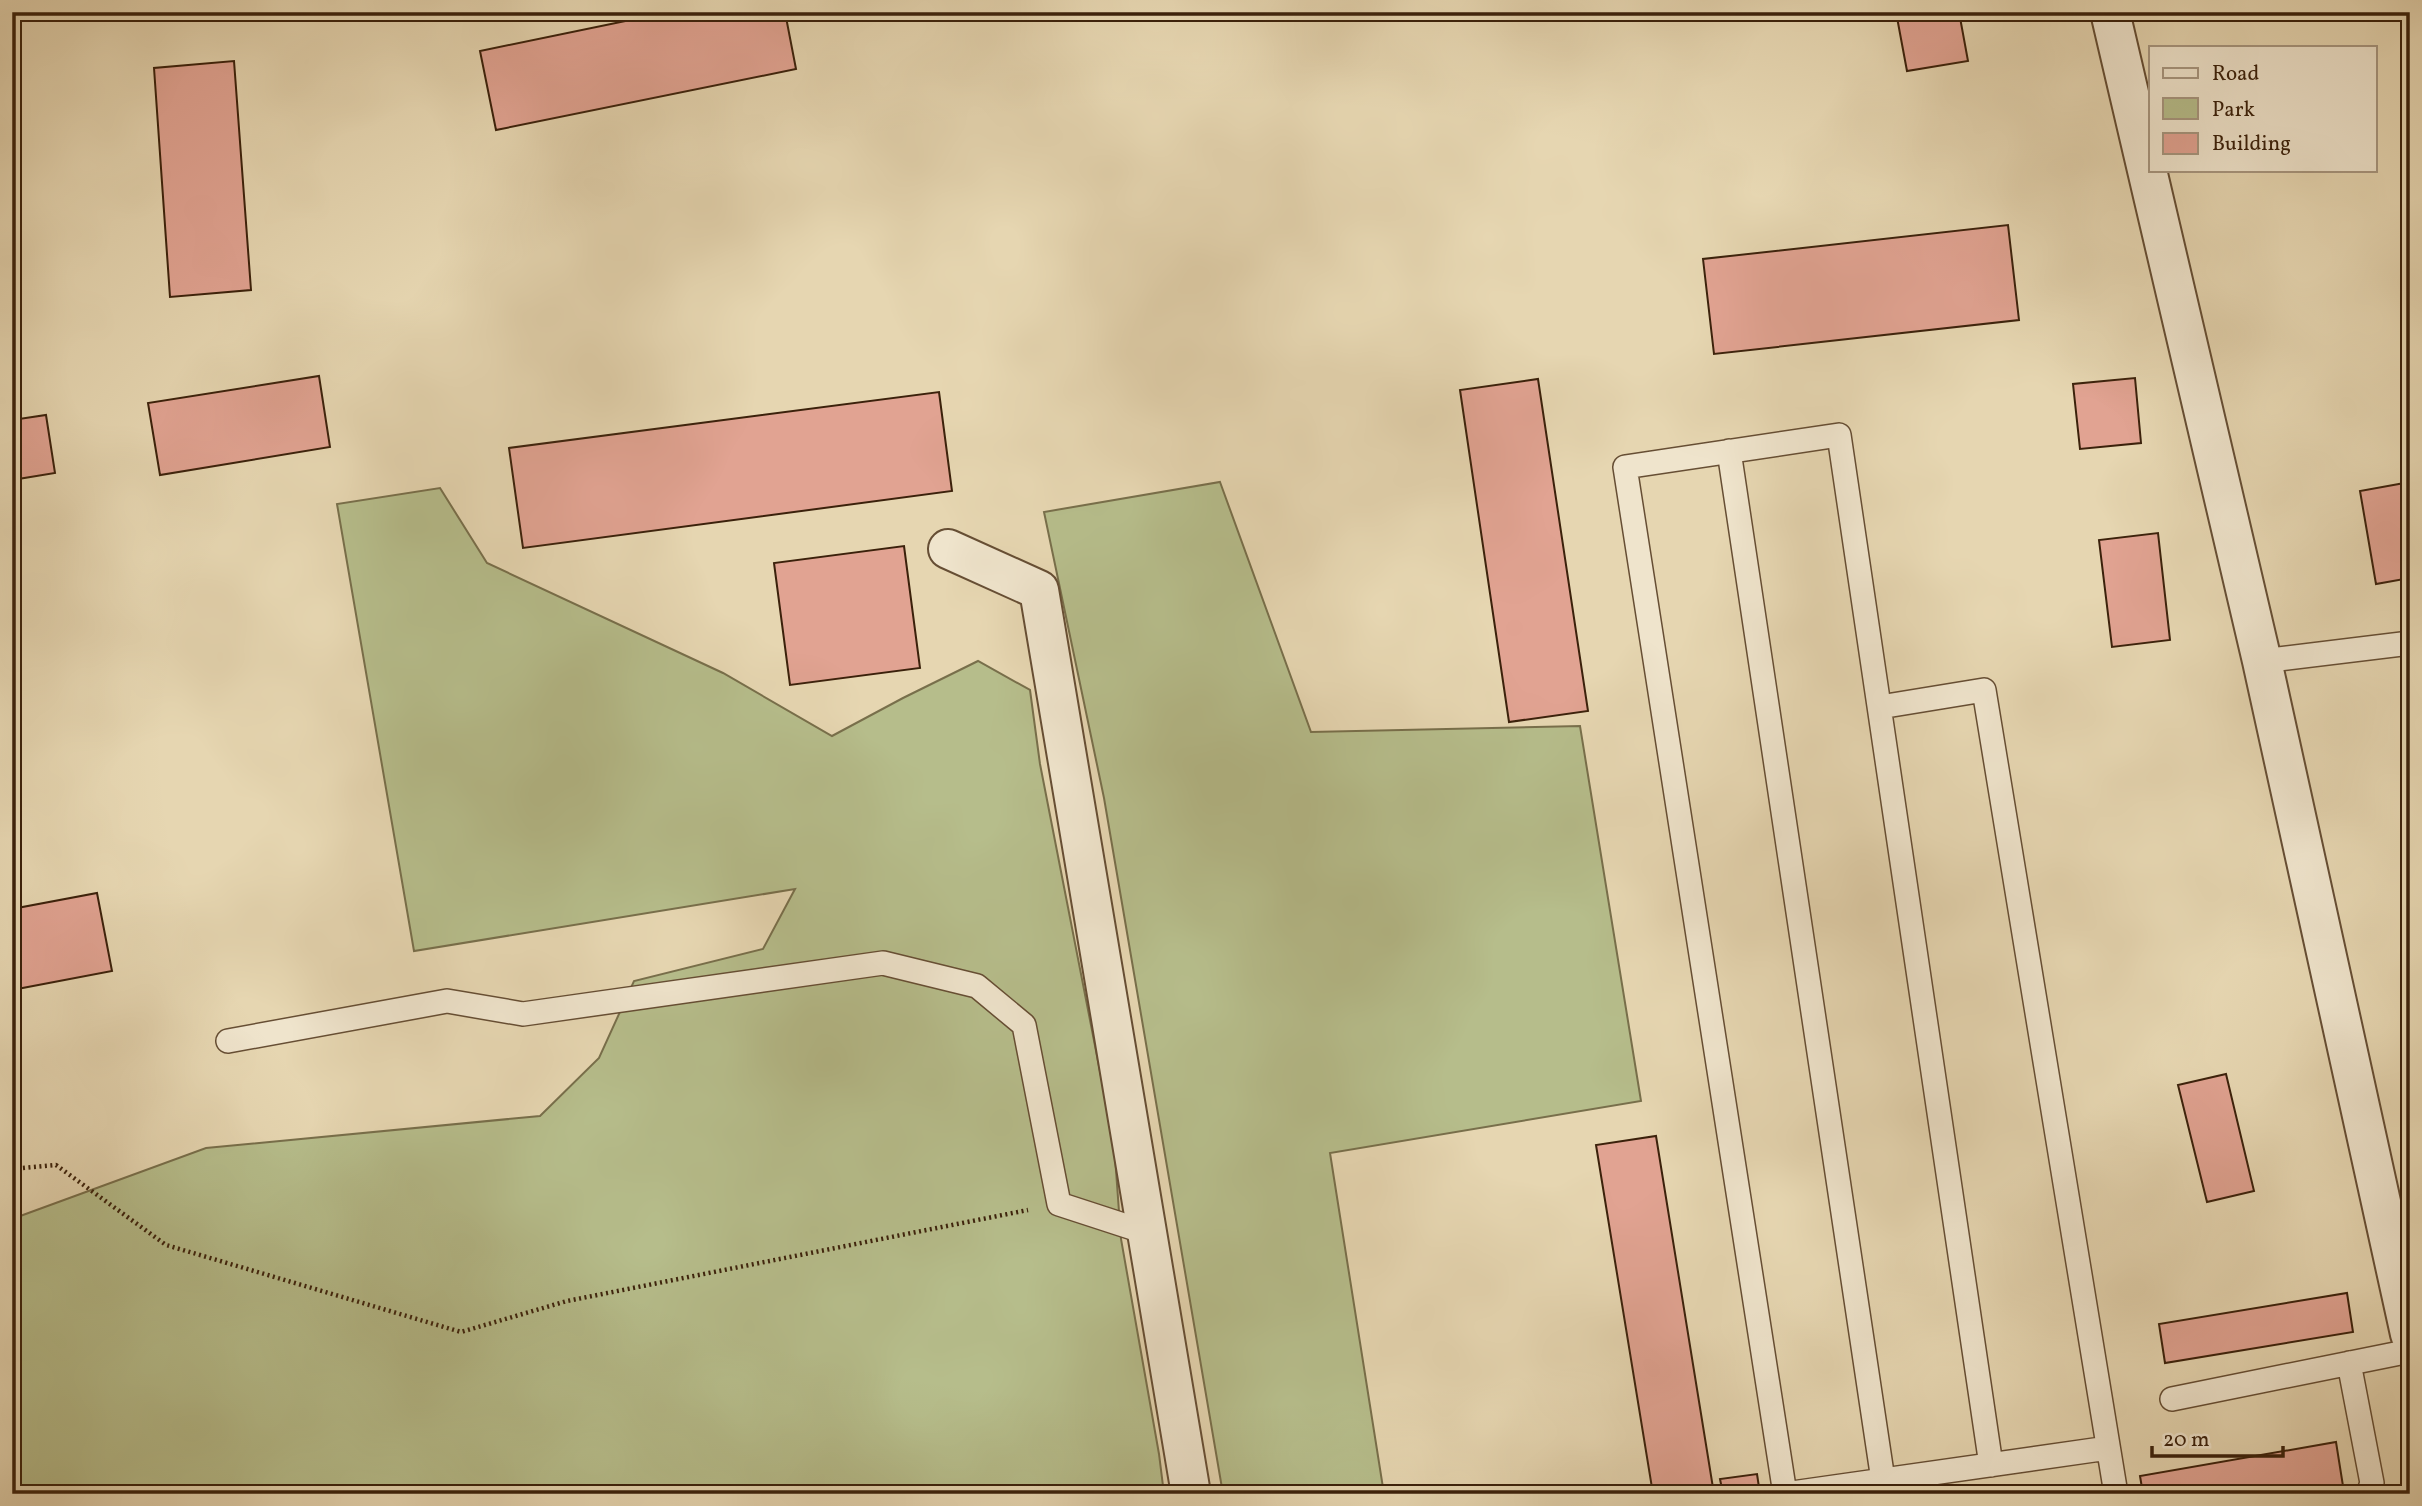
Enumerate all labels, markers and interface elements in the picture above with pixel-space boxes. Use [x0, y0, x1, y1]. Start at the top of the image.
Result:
legend [2149, 46, 2376, 172]
text: Road [2212, 60, 2259, 89]
text: Park [2212, 96, 2255, 125]
text: Building [2212, 130, 2291, 159]
scale bar [2152, 1415, 2284, 1459]
text: 20 m [2163, 1426, 2209, 1455]

